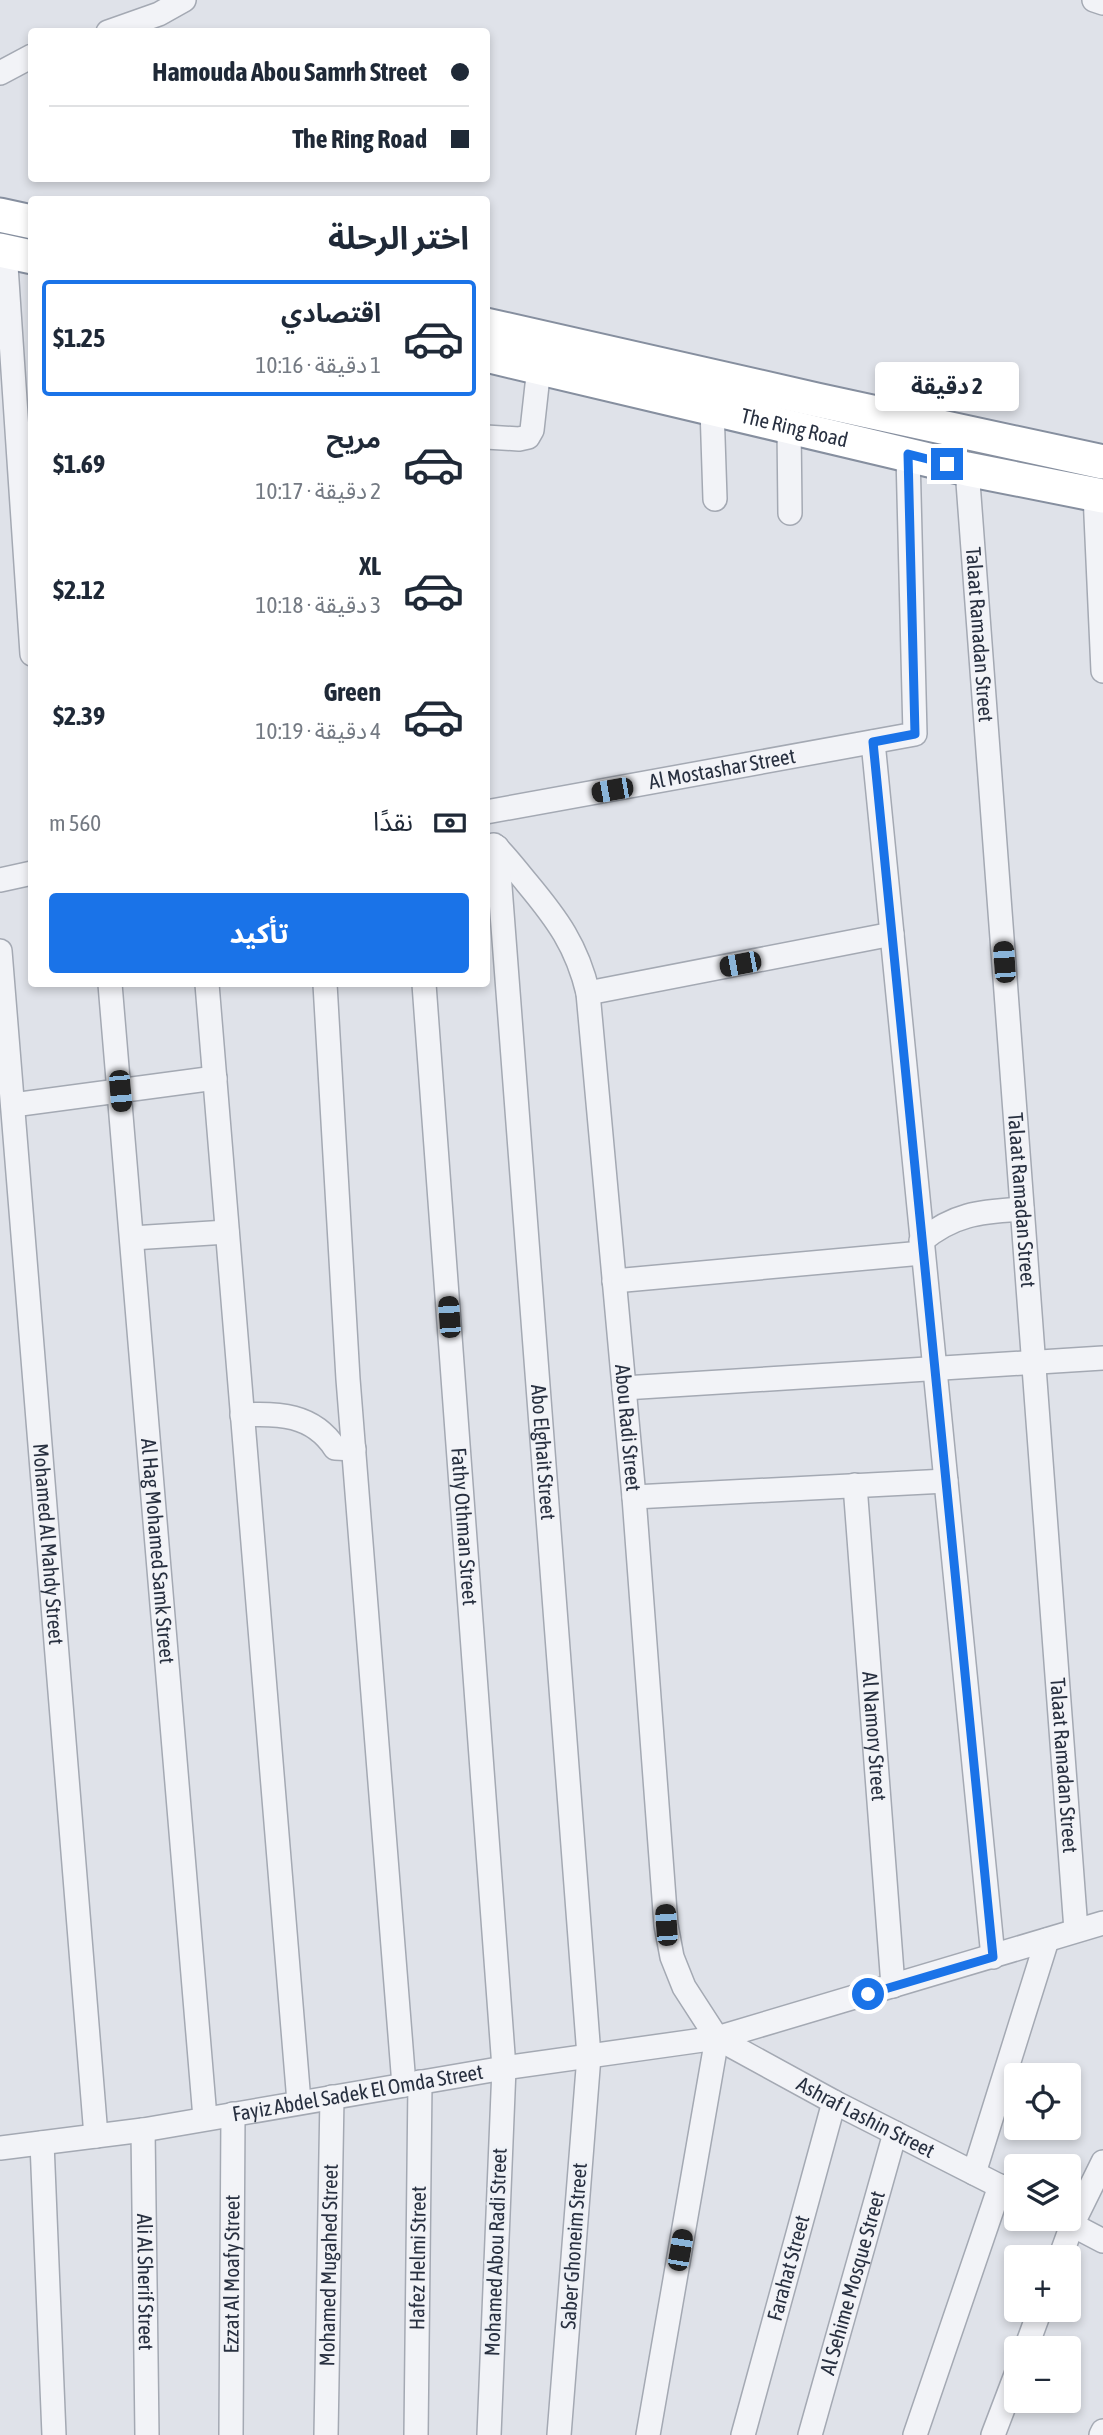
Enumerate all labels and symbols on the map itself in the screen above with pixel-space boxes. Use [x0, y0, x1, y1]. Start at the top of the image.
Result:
callout: 2 دقيقة [875, 363, 1019, 412]
street label: The Ring Road [739, 403, 850, 451]
route end [931, 448, 963, 480]
street label: Talaat Ramadan Street [962, 546, 999, 723]
street label: Al Mostashar Street [647, 743, 797, 793]
car [590, 776, 635, 804]
car [993, 940, 1016, 984]
car [718, 950, 763, 978]
car [108, 1069, 133, 1113]
street label: Talaat Ramadan Street [1004, 1111, 1041, 1288]
car [438, 1295, 461, 1339]
street label: Abou Radi Street [611, 1363, 646, 1492]
street label: Abo Elghait Street [527, 1383, 561, 1521]
street label: Al Hag Mohamed Samk Street [137, 1437, 180, 1665]
street label: Mohamed Al Mahdy Street [29, 1442, 69, 1646]
street label: Fathy Othman Street [447, 1447, 483, 1606]
street label: Al Namory Street [858, 1671, 892, 1802]
street label: Talaat Ramadan Street [1046, 1677, 1083, 1854]
car [655, 1903, 678, 1947]
route start [852, 1978, 884, 2010]
street label: Fayiz Abdel Sadek El Omda Street [230, 2059, 485, 2125]
street label: Ashraf Lashin Street [793, 2071, 939, 2162]
street label: Mohamed Abou Radi Street [479, 2147, 511, 2357]
street label: Saber Ghoneim Street [555, 2162, 591, 2330]
street label: Mohamed Mugahed Street [314, 2164, 342, 2366]
street label: Hafez Helmi Street [404, 2186, 430, 2330]
street label: Al Sehime Mosque Street [815, 2188, 889, 2377]
street label: Ezzat Al Moafy Street [219, 2195, 243, 2353]
street label: Farahat Street [762, 2212, 814, 2323]
street label: Ali Al Sherif Street [133, 2213, 159, 2351]
car [667, 2227, 694, 2273]

